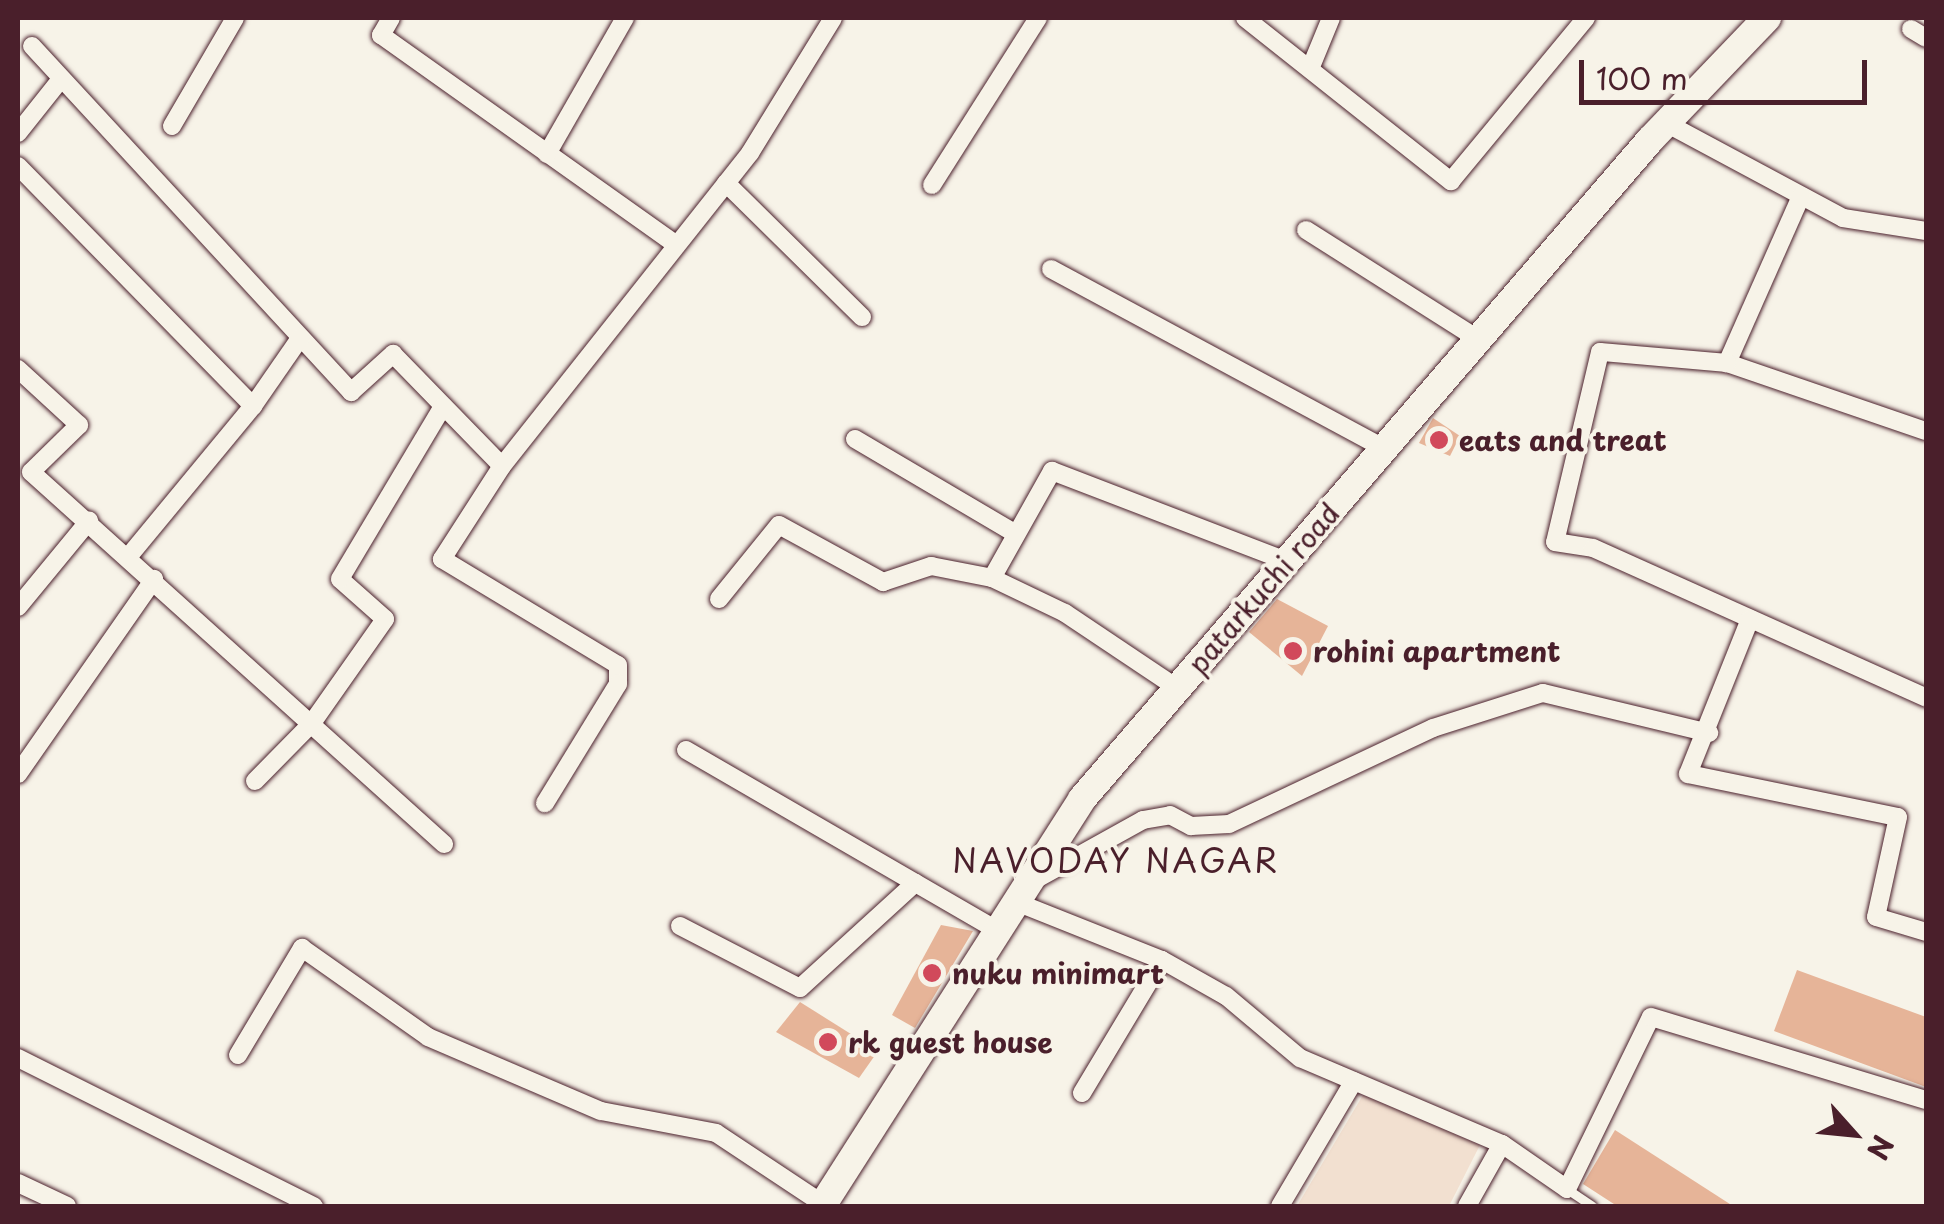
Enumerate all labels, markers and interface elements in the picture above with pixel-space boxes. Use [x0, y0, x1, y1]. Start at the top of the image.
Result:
scale bar [1584, 40, 1872, 102]
text: 100 m [1596, 55, 1688, 100]
place label: eats and treat [1459, 423, 1667, 457]
marker: eats and treat [1428, 429, 1450, 451]
street label: patarkuchi road [1180, 496, 1346, 680]
place label: rohini apartment [1313, 634, 1559, 668]
marker: rohini apartment [1282, 640, 1304, 662]
district label: NAVODAY NAGAR [952, 841, 1280, 879]
place label: nuku minimart [952, 956, 1164, 990]
marker: nuku minimart [921, 962, 943, 984]
place label: rk guest house [848, 1025, 1054, 1059]
marker: rk guest house [817, 1031, 839, 1053]
north arrow [1804, 1084, 1904, 1184]
text: N [1857, 1128, 1905, 1167]

